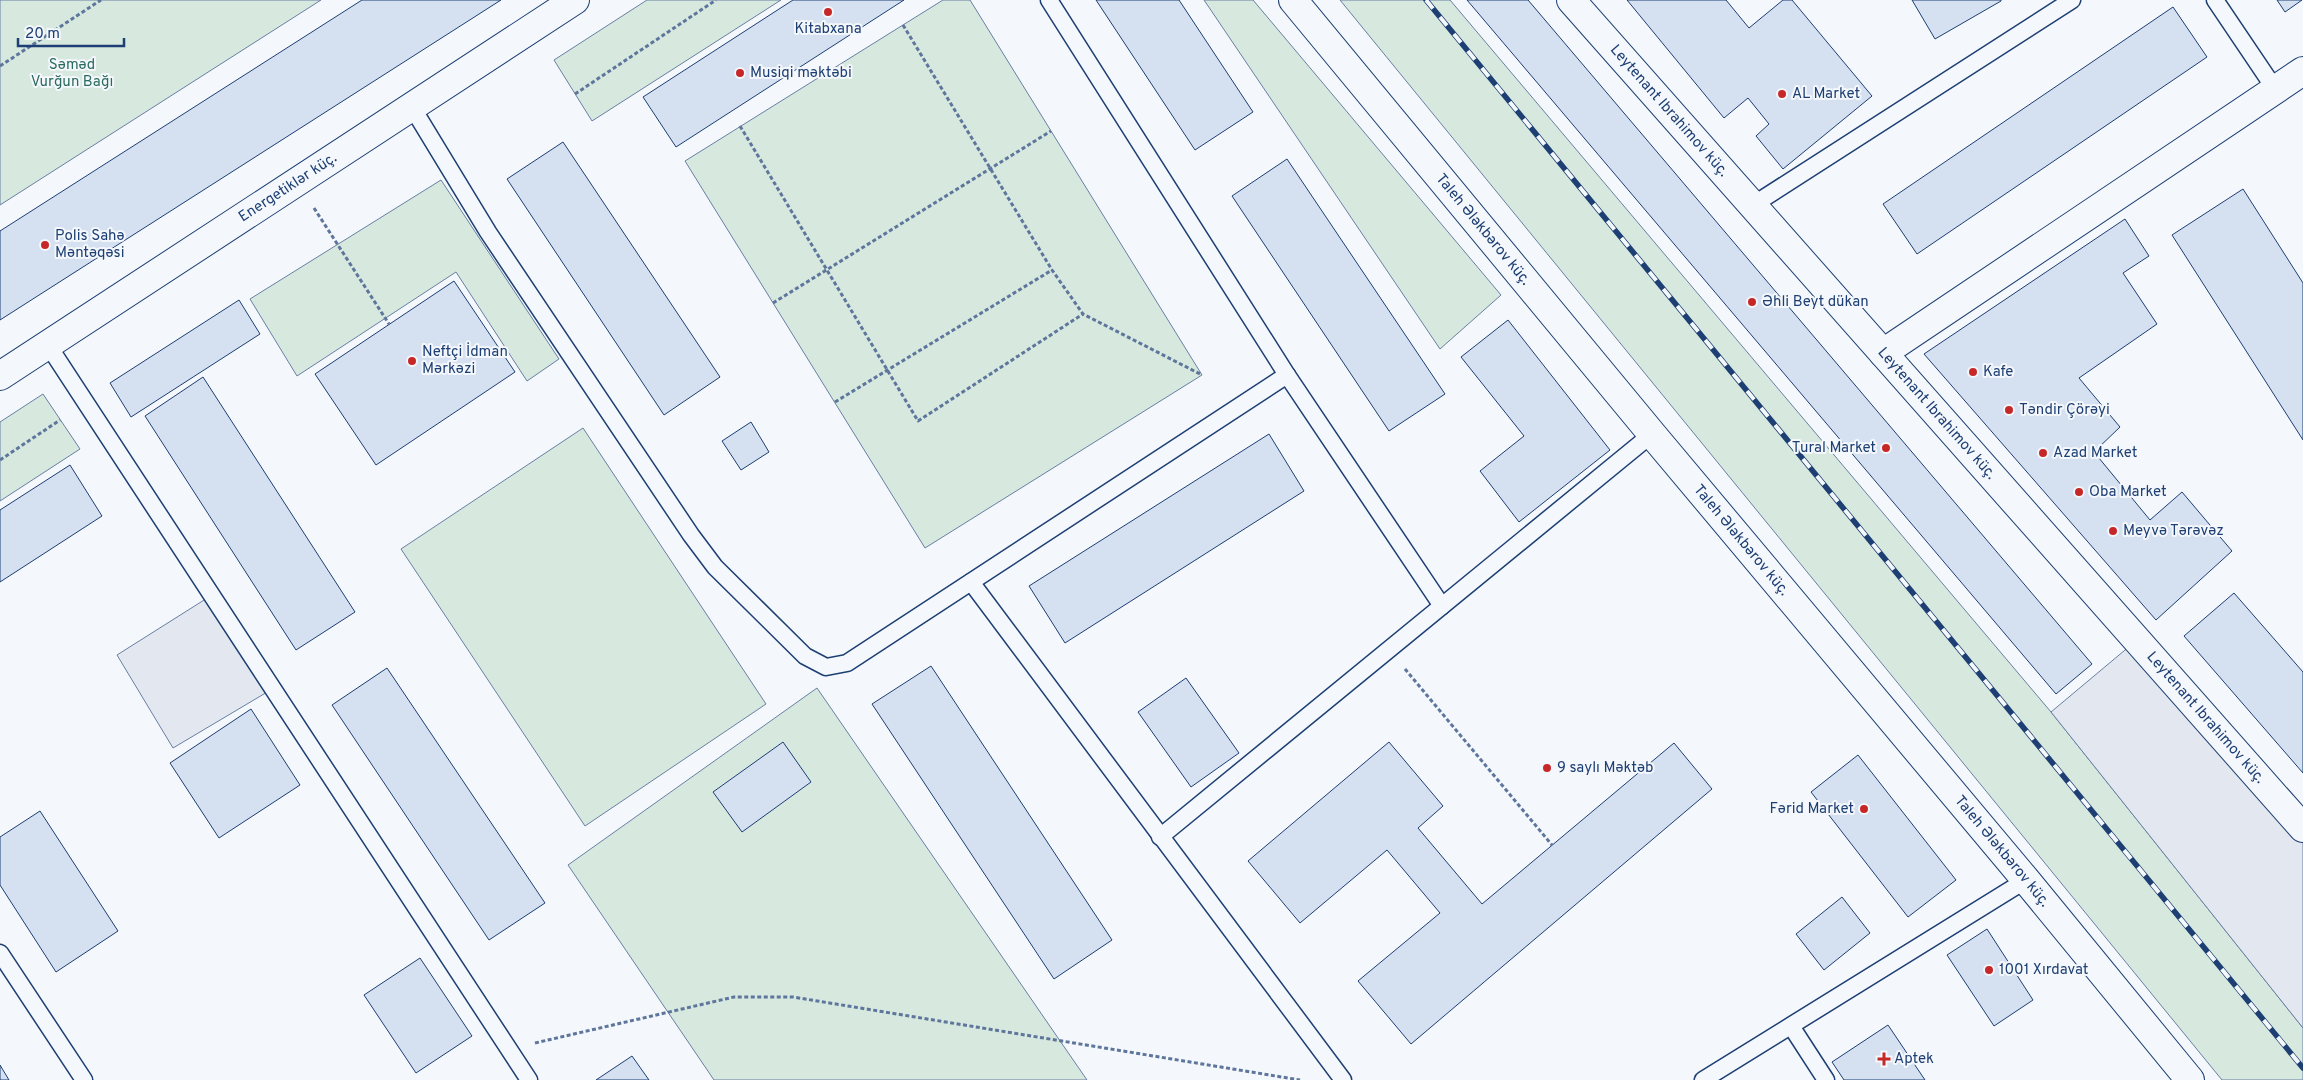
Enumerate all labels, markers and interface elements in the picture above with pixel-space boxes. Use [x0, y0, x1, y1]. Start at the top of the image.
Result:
marker: Kitabxana [822, 6, 834, 18]
scale bar [18, 15, 124, 47]
place label: Kitabxana [794, 20, 862, 39]
text: 20 m [25, 25, 60, 44]
street label: Leytenant Ibrahimov küç. [1606, 41, 1733, 181]
park label: Səməd Vurğun Bağı [31, 56, 113, 92]
place label: Musiqi məktəbi [750, 64, 852, 83]
marker: Musiqi məktəbi [734, 67, 746, 79]
place label: AL Market [1792, 85, 1860, 104]
marker: AL Market [1776, 88, 1788, 100]
street label: Energetiklər küç. [235, 149, 341, 227]
street label: Taleh Ələkbərov küç. [1431, 170, 1535, 289]
place label: Polis Sahə Məntəqəsi [55, 227, 125, 263]
marker: Polis Sahə Məntəqəsi [39, 239, 51, 251]
place label: Əhli Beyt dükan [1762, 293, 1869, 312]
marker: Əhli Beyt dükan [1746, 296, 1758, 308]
place label: Neftçi İdman Mərkəzi [422, 342, 508, 379]
street label: Leytenant Ibrahimov küç. [1873, 344, 2000, 484]
marker: Neftçi İdman Mərkəzi [406, 355, 418, 367]
place label: Kafe [1983, 363, 2013, 382]
marker: Kafe [1967, 366, 1979, 378]
place label: Təndir Çörəyi [2019, 401, 2110, 420]
marker: Təndir Çörəyi [2003, 404, 2015, 416]
place label: Tural Market [1792, 439, 1876, 458]
marker: Tural Market [1880, 442, 1892, 454]
place label: Azad Market [2053, 444, 2137, 463]
marker: Azad Market [2037, 447, 2049, 459]
street label: Taleh Ələkbərov küç. [1689, 481, 1793, 600]
place label: Oba Market [2089, 483, 2167, 502]
marker: Oba Market [2073, 486, 2085, 498]
place label: Meyvə Tərəvəz [2123, 522, 2224, 541]
marker: Meyvə Tərəvəz [2107, 525, 2119, 537]
street label: Leytenant Ibrahimov küç. [2142, 648, 2269, 788]
place label: 9 saylı Məktəb [1557, 759, 1654, 778]
marker: 9 saylı Məktəb [1541, 762, 1553, 774]
street label: Taleh Ələkbərov küç. [1950, 792, 2054, 911]
place label: Fərid Market [1769, 800, 1854, 819]
marker: Fərid Market [1858, 803, 1870, 815]
place label: 1001 Xırdavat [1999, 961, 2088, 980]
marker: 1001 Xırdavat [1983, 964, 1995, 976]
place label: Aptek [1894, 1050, 1934, 1069]
marker: Aptek [1878, 1053, 1890, 1065]

